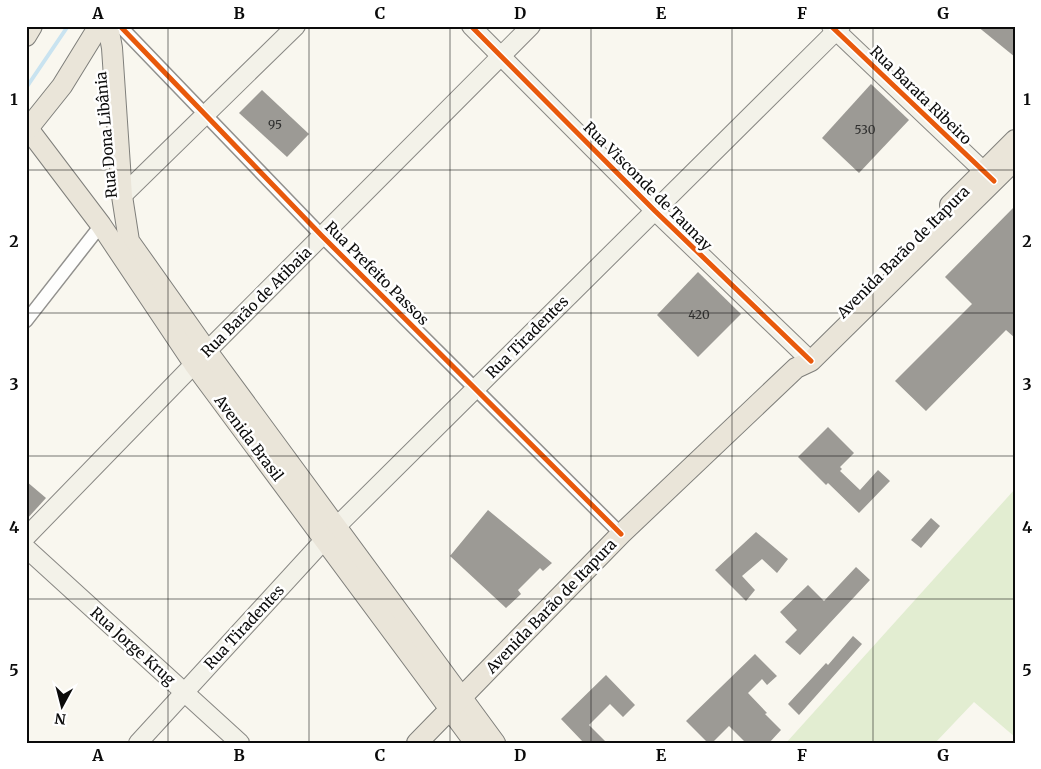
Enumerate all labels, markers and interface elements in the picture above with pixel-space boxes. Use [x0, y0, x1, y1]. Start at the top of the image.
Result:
text: A [91, 3, 104, 23]
text: B [233, 3, 245, 23]
text: C [375, 3, 385, 23]
text: D [514, 3, 526, 23]
text: E [656, 3, 667, 23]
text: F [797, 3, 807, 23]
text: G [937, 3, 949, 23]
street label: Rua Barata Ribeiro [866, 42, 976, 149]
street label: Rua Dona Libânia [91, 71, 121, 199]
text: 1 [10, 89, 18, 109]
text: 1 [1023, 89, 1031, 109]
house number: 95 [268, 117, 282, 132]
street label: Rua Visconde de Taunay [580, 118, 717, 255]
house number: 530 [855, 122, 876, 137]
street label: Avenida Barão de Itapura [832, 182, 973, 323]
street label: Rua Prefeito Passos [321, 217, 433, 329]
text: 2 [9, 231, 19, 251]
text: 2 [1022, 231, 1032, 251]
street label: Rua Barão de Atibaia [197, 243, 315, 361]
street label: Rua Tiradentes [482, 292, 572, 382]
house number: 420 [688, 307, 710, 322]
text: 3 [9, 374, 19, 394]
text: 3 [1022, 374, 1032, 394]
street label: Avenida Brasil [210, 390, 288, 485]
text: 4 [9, 517, 19, 537]
text: 4 [1022, 517, 1032, 537]
street label: Avenida Barão de Itapura [481, 535, 620, 678]
street label: Rua Tiradentes [200, 581, 288, 673]
street label: Rua Jorge Krug [87, 603, 179, 689]
text: 5 [9, 660, 19, 680]
text: 5 [1022, 660, 1032, 680]
north arrow [38, 682, 88, 732]
text: N [54, 709, 67, 729]
text: A [91, 745, 104, 765]
text: B [233, 745, 245, 765]
text: C [375, 745, 385, 765]
text: D [514, 745, 526, 765]
text: E [656, 745, 667, 765]
text: F [797, 745, 807, 765]
text: G [937, 745, 949, 765]

